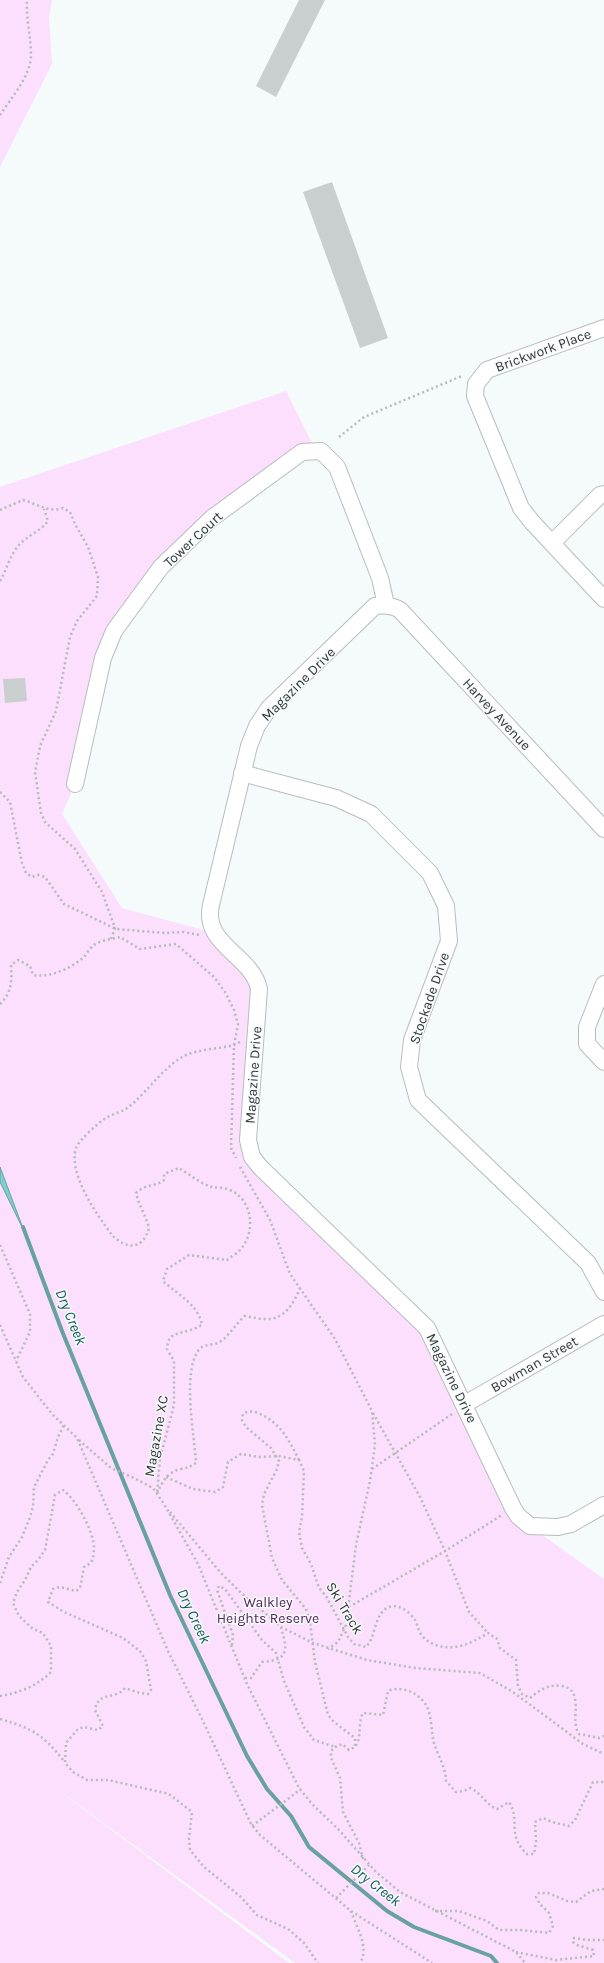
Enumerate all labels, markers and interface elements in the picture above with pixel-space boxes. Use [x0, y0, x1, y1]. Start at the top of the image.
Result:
street label: Brickwork Place [493, 325, 593, 376]
street label: Tower Court [160, 508, 226, 571]
street label: Magazine Drive [258, 644, 339, 725]
street label: Harvey Avenue [459, 675, 534, 754]
street label: Stockade Drive [406, 950, 453, 1046]
street label: Magazine Drive [242, 1026, 265, 1124]
water label: Dry Creek [52, 1286, 90, 1348]
street label: Magazine Drive [423, 1331, 481, 1426]
street label: Bowman Street [488, 1333, 581, 1396]
street label: Magazine XC [141, 1394, 172, 1478]
street label: Ski Track [322, 1579, 367, 1637]
water label: Dry Creek [173, 1586, 215, 1647]
park label: Walkley Heights Reserve [217, 1594, 319, 1627]
water label: Dry Creek [347, 1860, 405, 1910]

